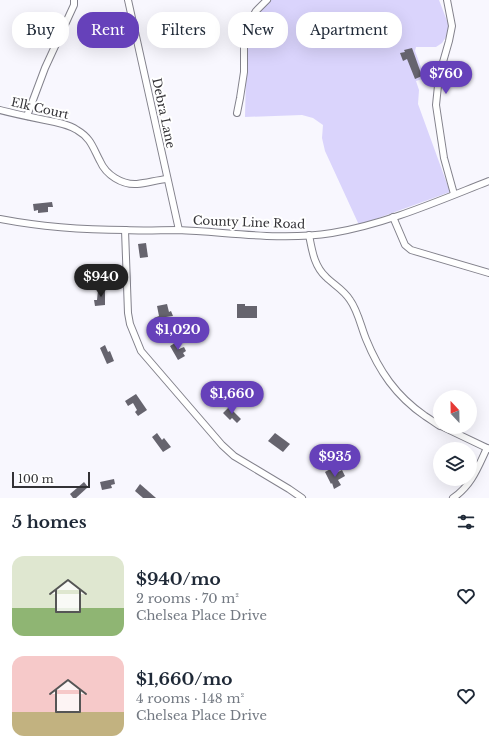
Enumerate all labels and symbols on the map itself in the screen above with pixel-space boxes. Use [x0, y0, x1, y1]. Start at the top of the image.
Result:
pin: $760 [422, 61, 470, 95]
street label: Debra Lane [149, 76, 179, 150]
street label: Elk Court [10, 94, 71, 122]
street label: County Line Road [193, 213, 305, 231]
pin: $940 [77, 264, 125, 298]
pin: $1,020 [145, 317, 211, 351]
pin: $1,660 [199, 381, 265, 415]
north arrow [433, 390, 477, 434]
pin: $935 [311, 444, 359, 478]
scale bar [12, 470, 90, 489]

